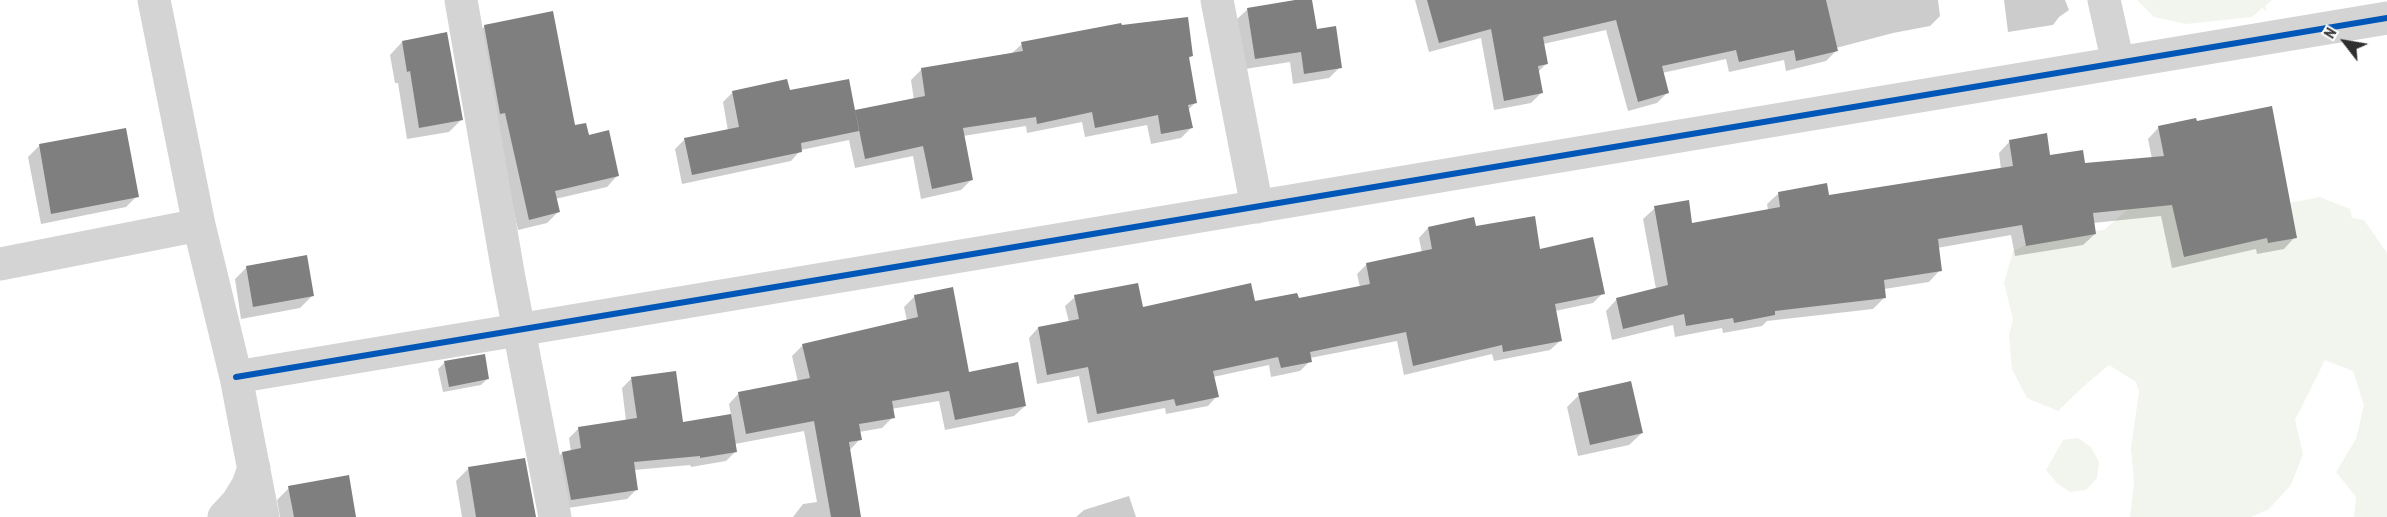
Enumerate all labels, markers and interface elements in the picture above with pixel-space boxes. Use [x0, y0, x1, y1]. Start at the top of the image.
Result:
north arrow [2315, 12, 2375, 72]
text: N [2319, 24, 2340, 42]

